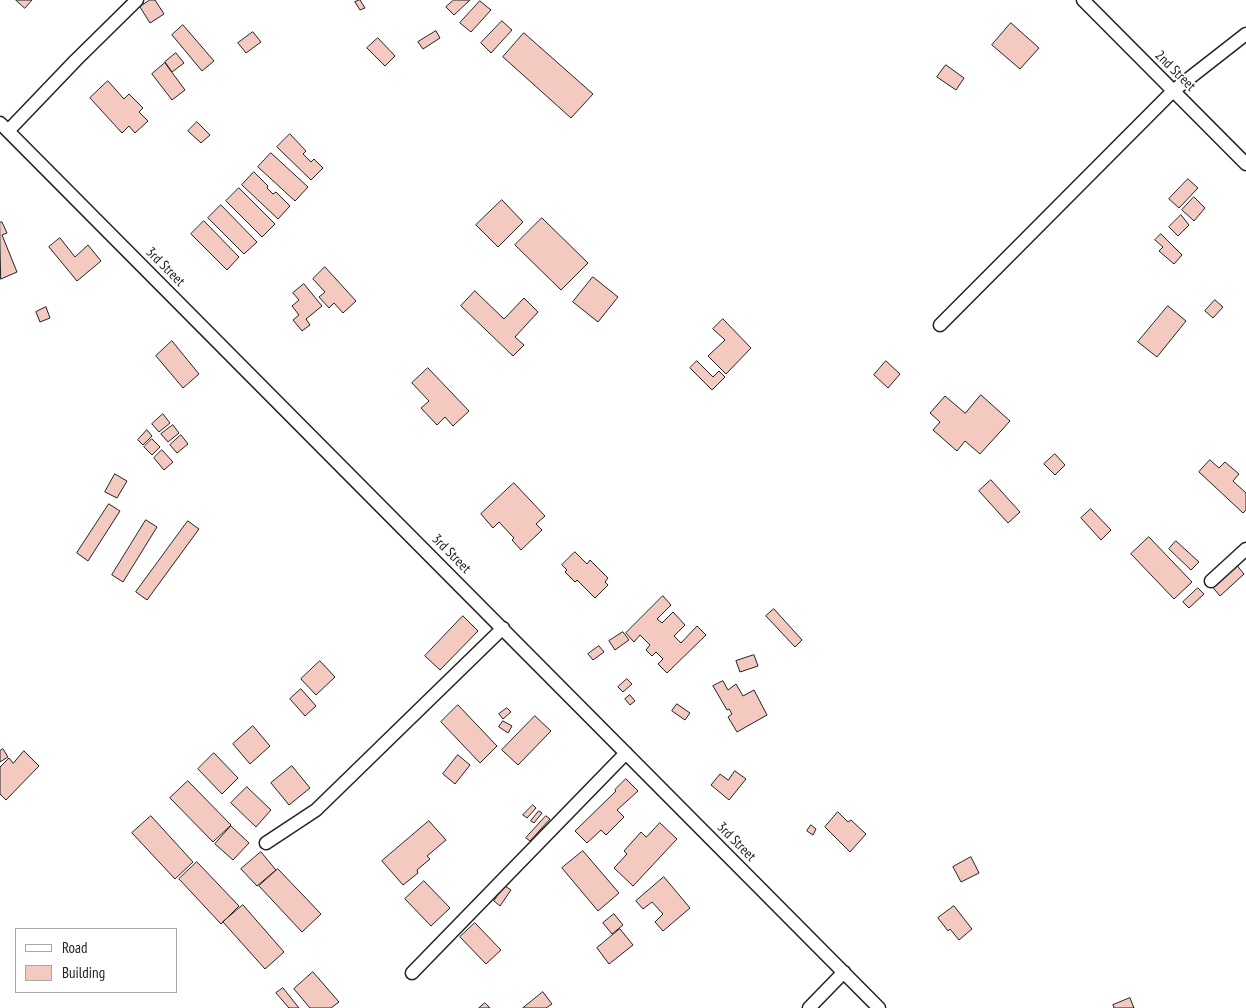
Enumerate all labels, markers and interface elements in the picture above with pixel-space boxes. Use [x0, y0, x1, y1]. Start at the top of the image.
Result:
street label: 2nd Street [1151, 47, 1199, 95]
street label: 3rd Street [142, 244, 188, 290]
street label: 3rd Street [428, 531, 474, 577]
street label: 3rd Street [713, 819, 759, 865]
legend [15, 928, 178, 993]
text: Road [62, 938, 88, 957]
text: Building [62, 963, 105, 982]

